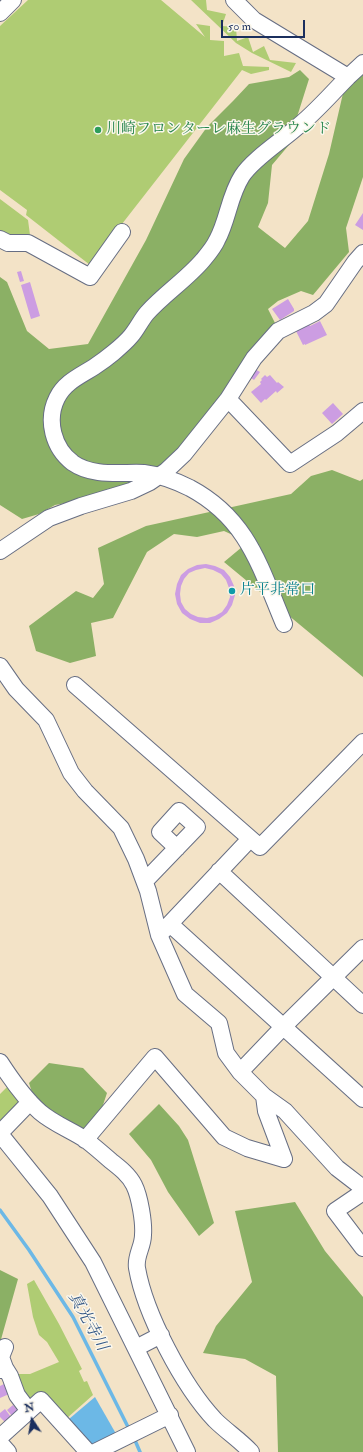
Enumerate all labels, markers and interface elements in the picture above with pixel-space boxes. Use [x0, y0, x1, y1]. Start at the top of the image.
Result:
scale bar [223, 12, 307, 38]
text: 50 m [228, 19, 251, 34]
place label: 川崎フロンターレ麻生グラウンド [106, 121, 331, 139]
marker: 川崎フロンターレ麻生グラウンド [93, 125, 103, 135]
place label: 片平非常口 [240, 582, 315, 600]
marker: 片平非常口 [227, 586, 237, 596]
water label: 真光寺川 [63, 1289, 111, 1355]
north arrow [12, 1400, 52, 1440]
text: N [23, 1400, 36, 1415]

